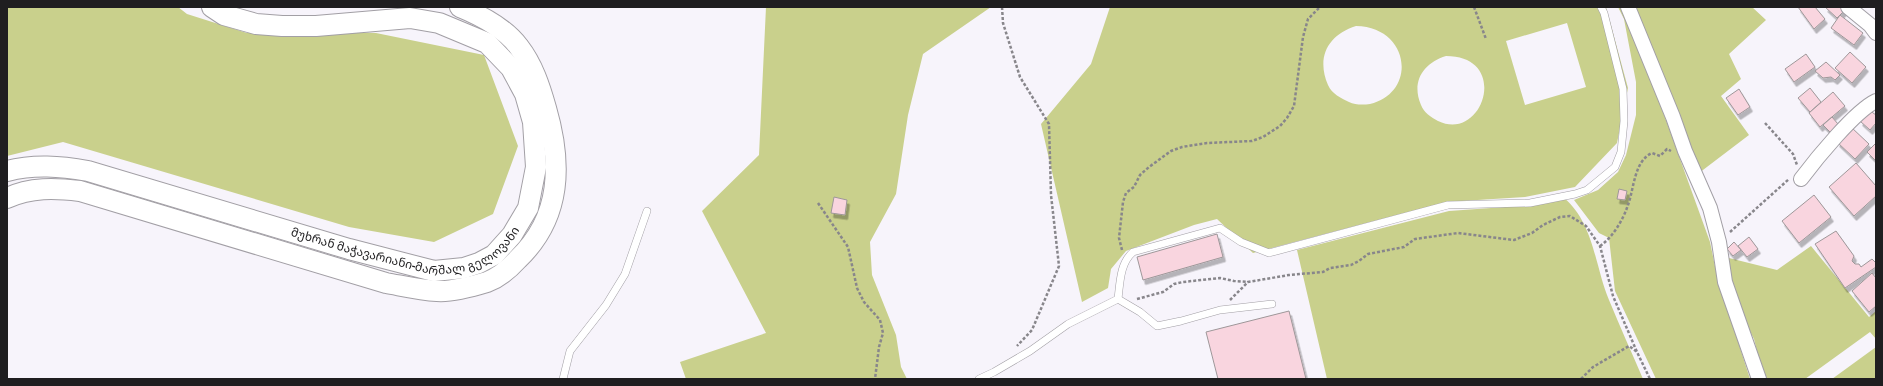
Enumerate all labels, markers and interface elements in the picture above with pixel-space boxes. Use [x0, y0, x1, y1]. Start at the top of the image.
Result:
street label: მუხრან მაჭავარიანი-მარშალ გელოვანი [280, 215, 526, 237]
text: მუხრან მაჭავარიანი-მარშალ გელოვანი [289, 224, 523, 280]

